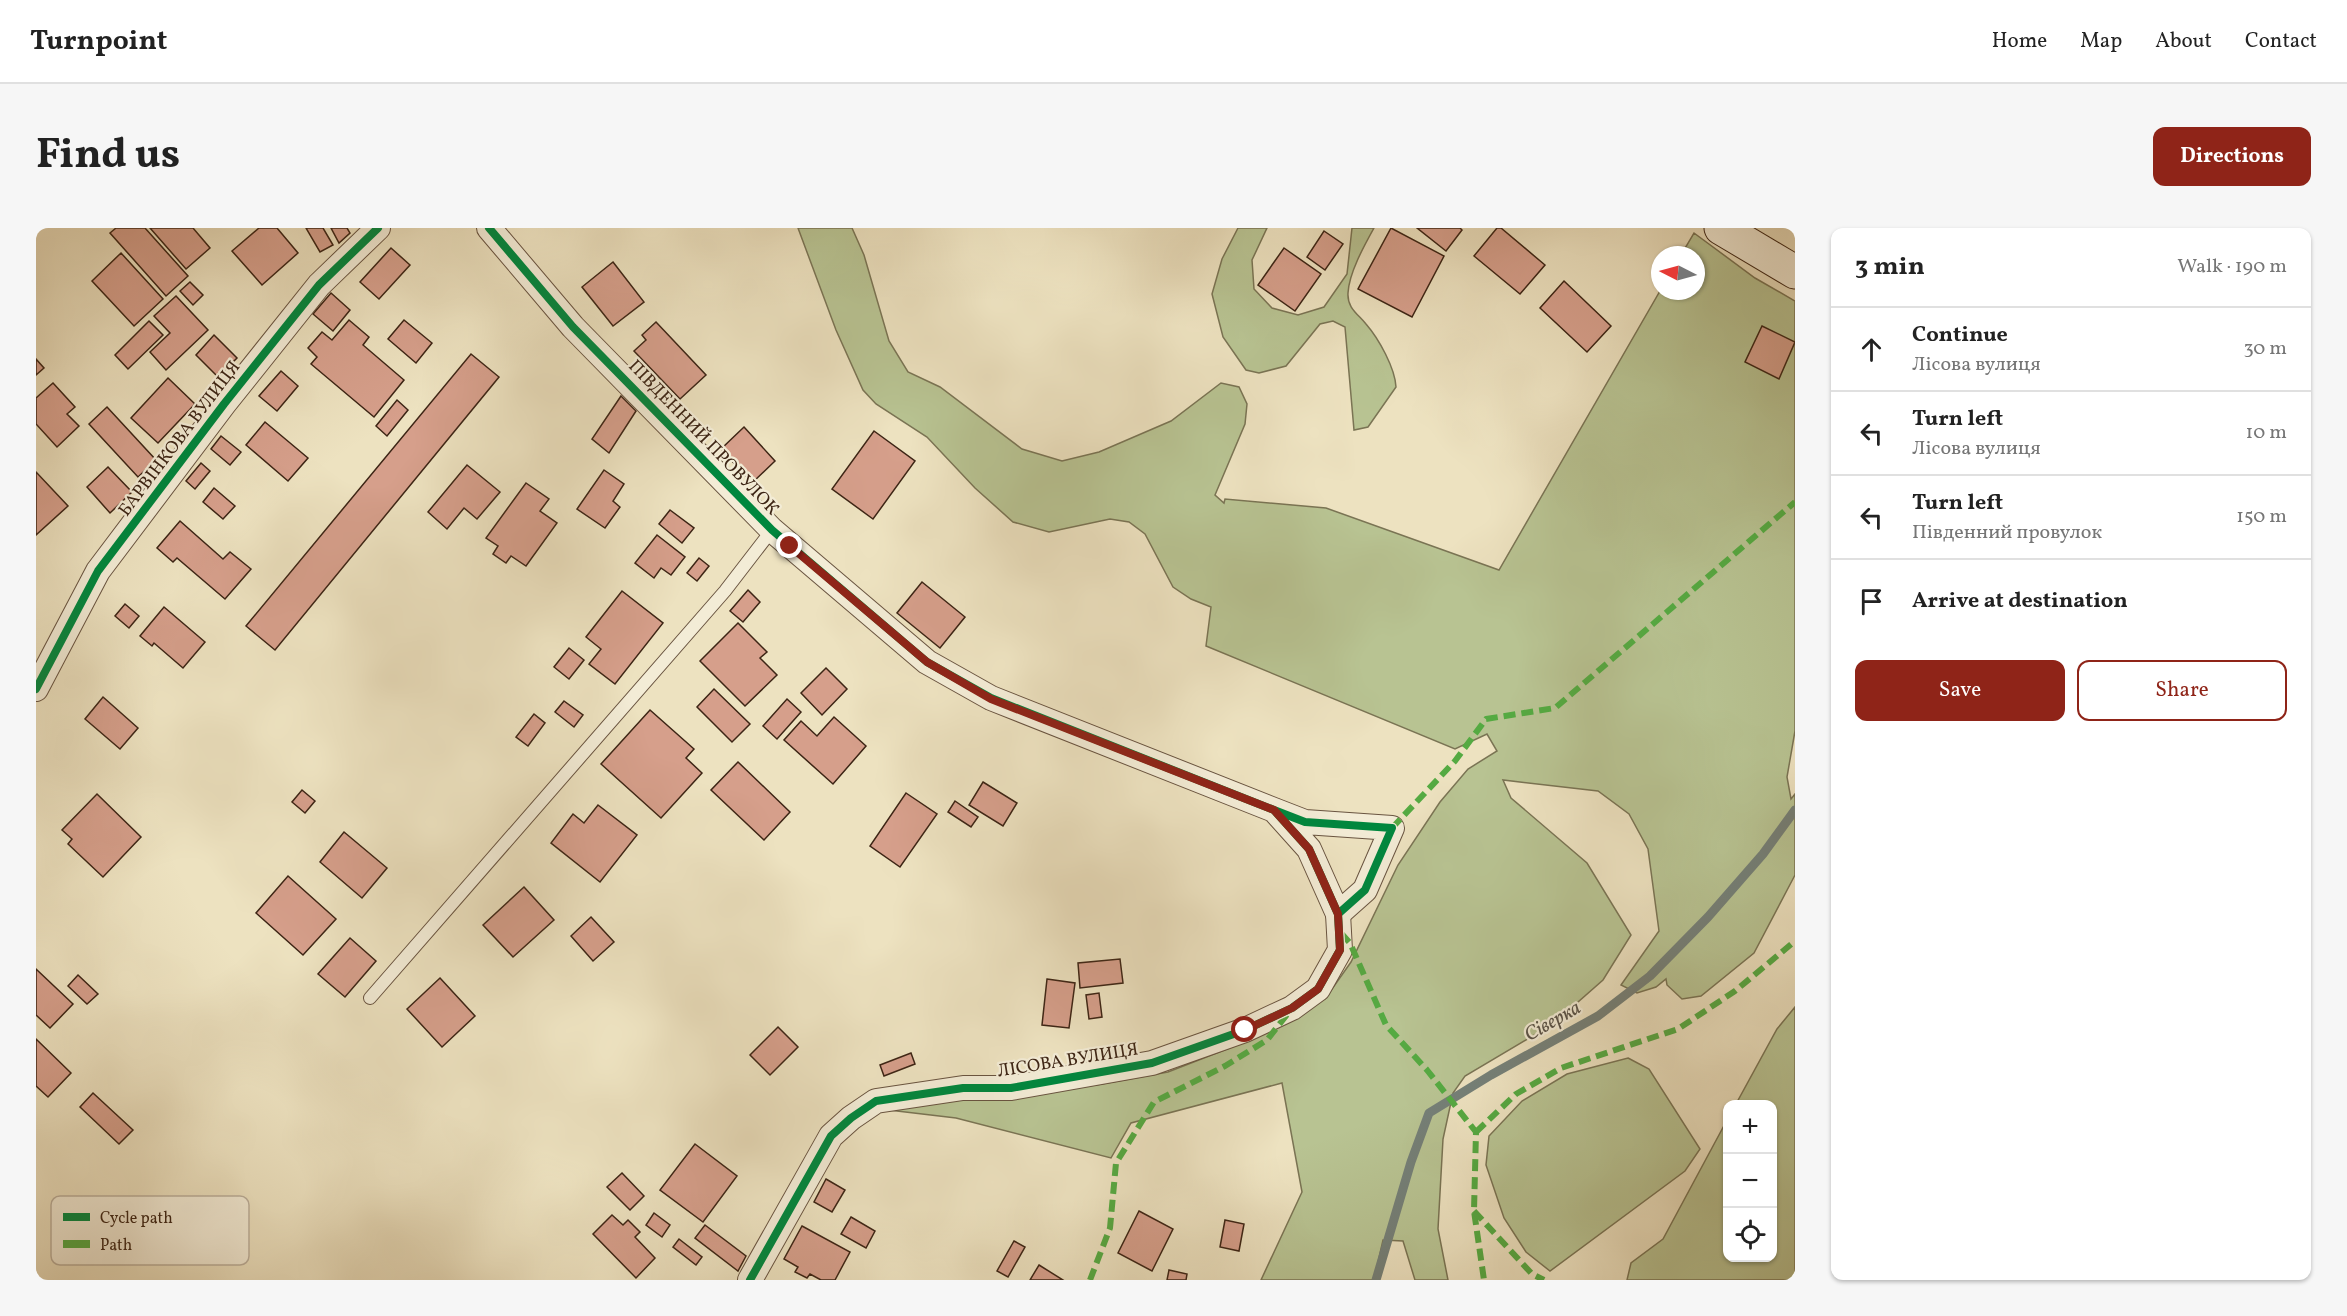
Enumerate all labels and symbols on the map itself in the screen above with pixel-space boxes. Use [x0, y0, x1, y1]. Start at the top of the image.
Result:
north arrow [1651, 246, 1705, 300]
street label: ПІВДЕННИЙ ПРОВУЛОК [622, 355, 784, 521]
street label: БАРВІНКОВА ВУЛИЦЯ [113, 356, 247, 522]
route end [776, 532, 802, 558]
water label: Сіверка [1520, 995, 1586, 1049]
route start [1231, 1016, 1257, 1042]
street label: ЛІСОВА ВУЛИЦЯ [996, 1038, 1140, 1084]
legend [51, 1196, 249, 1265]
text: Cycle path [100, 1208, 173, 1230]
text: Path [100, 1235, 132, 1257]

